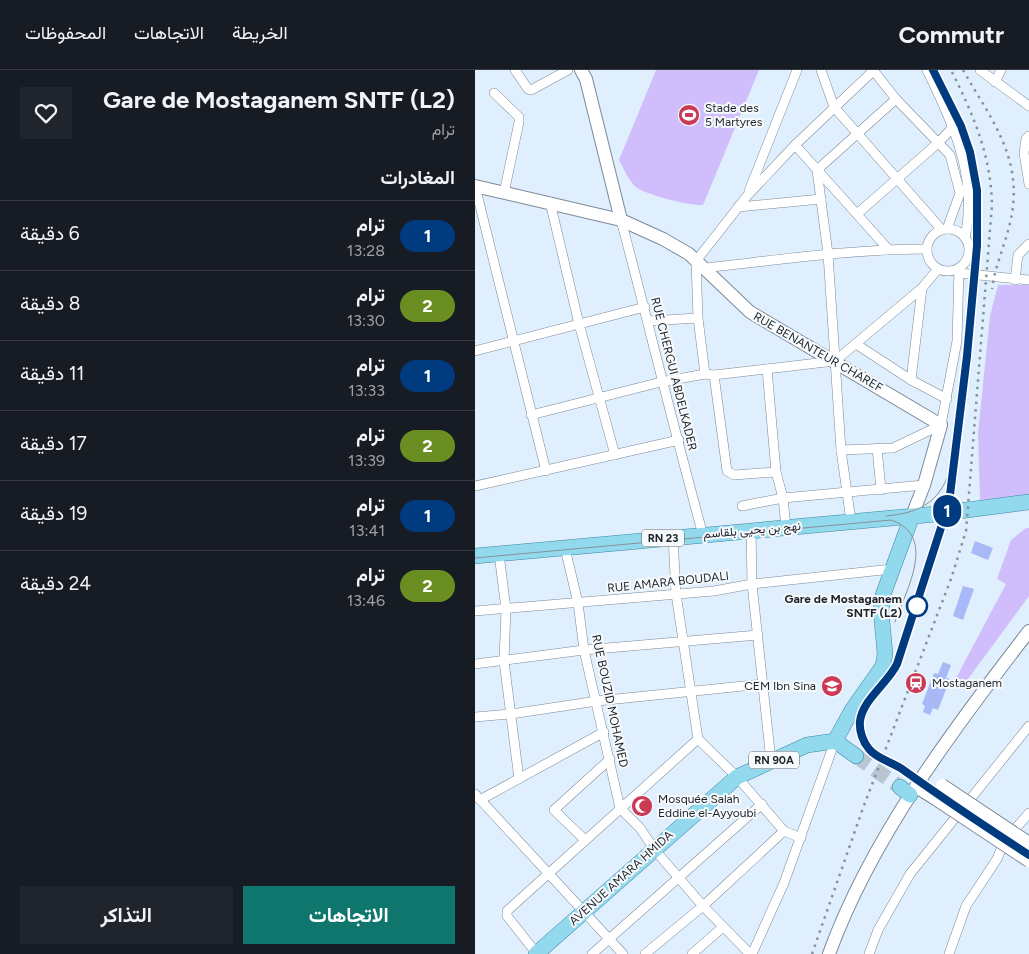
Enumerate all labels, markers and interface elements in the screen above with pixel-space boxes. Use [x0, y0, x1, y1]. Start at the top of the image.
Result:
text: Commutr [898, 20, 1004, 49]
text: المحفوظات [25, 22, 106, 44]
text: الاتجاهات [134, 22, 204, 44]
text: الخريطة [232, 22, 288, 44]
text: Gare de Mostaganem SNTF (L2) [103, 85, 455, 114]
button: heart [20, 87, 72, 139]
place label: Stade des 5 Martyres [705, 101, 763, 129]
sports icon: Stade des 5 Martyres [677, 103, 701, 127]
text: ترام [432, 120, 455, 139]
text: المغادرات [380, 166, 455, 189]
text: ترام [356, 213, 385, 236]
text: 6 دقيقة [20, 222, 79, 245]
text: 1 [424, 225, 431, 247]
text: 13:28 [347, 241, 385, 260]
text: ترام [356, 283, 385, 306]
text: 8 دقيقة [20, 292, 80, 315]
text: 2 [422, 295, 433, 317]
street label: RUE CHERGUI ABDELKADER [648, 296, 700, 452]
street label: RUE BENANTEUR CHAREF [751, 309, 885, 395]
text: 13:30 [347, 311, 385, 330]
text: ترام [356, 353, 385, 376]
text: 11 دقيقة [20, 362, 84, 385]
text: 1 [424, 365, 431, 387]
text: 13:33 [348, 381, 385, 400]
text: ترام [356, 423, 385, 446]
text: 17 دقيقة [20, 432, 87, 455]
text: 2 [422, 435, 433, 457]
text: 13:39 [348, 451, 385, 470]
text: ترام [356, 493, 385, 516]
line badge: 1 [931, 495, 963, 527]
text: 1 [943, 500, 951, 522]
text: 19 دقيقة [20, 502, 87, 525]
text: 1 [424, 505, 431, 527]
street label: نهج بن يحيى بلقاسم [703, 519, 802, 543]
text: 13:41 [349, 521, 385, 540]
road number: RN 23 [642, 529, 684, 546]
text: ترام [356, 563, 385, 586]
street label: RUE AMARA BOUDALI [607, 569, 729, 595]
text: 24 دقيقة [20, 572, 91, 595]
text: 2 [422, 575, 433, 597]
text: 13:46 [347, 591, 385, 610]
place label: Gare de Mostaganem SNTF (L2) [784, 592, 902, 620]
marker: Gare de Mostaganem SNTF (L2) [906, 595, 928, 617]
street label: RUE BOUZID MOHAMED [589, 633, 631, 769]
station icon: Mostaganem [904, 671, 928, 695]
school or university icon: CEM Ibn Sina [820, 674, 844, 698]
place label: Mostaganem [932, 676, 1002, 690]
place label: CEM Ibn Sina [744, 679, 816, 693]
road number: RN 90A [749, 752, 799, 768]
place label: Mosquée Salah Eddine el-Ayyoubi [658, 792, 756, 820]
mosque icon: Mosquée Salah Eddine el-Ayyoubi [630, 794, 654, 818]
street label: AVENUE AMARA HMIDA [566, 828, 676, 928]
button: التذاكر [20, 886, 233, 944]
button: الاتجاهات [243, 886, 455, 944]

